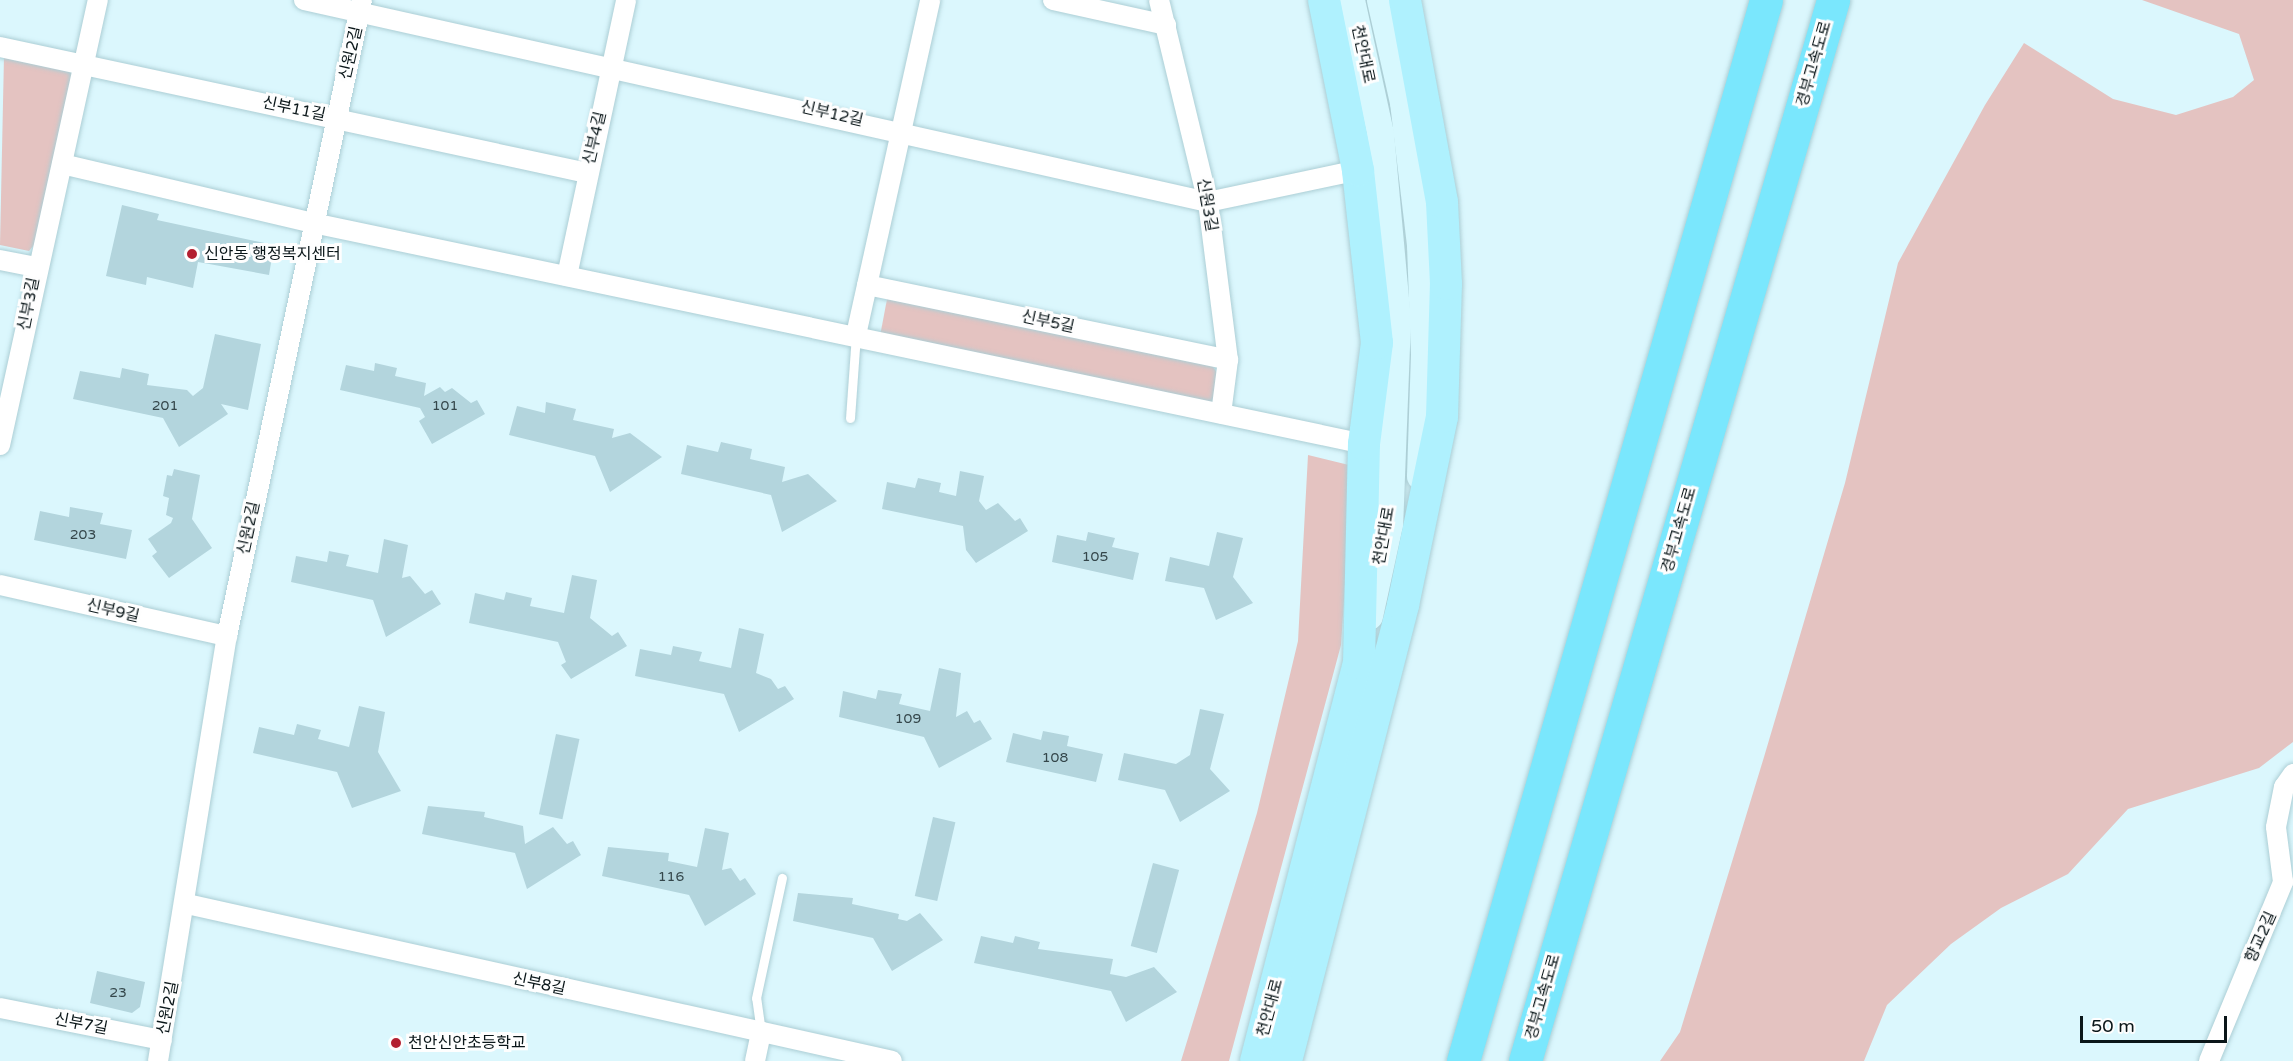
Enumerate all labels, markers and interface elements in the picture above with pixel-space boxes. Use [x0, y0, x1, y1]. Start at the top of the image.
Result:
street label: 경부고속도로 [1793, 19, 1835, 109]
street label: 천안대로 [1347, 23, 1379, 85]
street label: 신원2길 [336, 24, 366, 82]
street label: 신부11길 [261, 93, 327, 125]
street label: 신부12길 [799, 97, 865, 131]
street label: 신부4길 [580, 109, 610, 167]
street label: 신원3길 [1193, 177, 1221, 233]
place label: 신안동 행정복지센터 [204, 244, 341, 264]
marker: 신안동 행정복지센터 [185, 247, 199, 261]
street label: 신부3길 [14, 276, 44, 332]
street label: 신부5길 [1019, 307, 1077, 337]
house number: 201 [152, 398, 178, 414]
house number: 101 [432, 398, 458, 414]
street label: 경부고속도로 [1658, 485, 1700, 575]
street label: 신원2길 [234, 499, 264, 557]
street label: 천안대로 [1369, 505, 1399, 567]
house number: 203 [70, 527, 96, 543]
house number: 105 [1082, 549, 1108, 565]
street label: 신부9길 [84, 596, 142, 626]
house number: 109 [895, 711, 921, 727]
house number: 108 [1042, 750, 1068, 766]
house number: 116 [658, 869, 684, 885]
street label: 향교2길 [2241, 908, 2281, 966]
street label: 경부고속도로 [1522, 952, 1564, 1042]
street label: 신부8길 [510, 969, 568, 999]
street label: 천안대로 [1253, 977, 1287, 1039]
street label: 신원2길 [153, 980, 183, 1036]
house number: 23 [109, 985, 127, 1001]
scale bar [2083, 1004, 2230, 1042]
street label: 신부7길 [53, 1009, 109, 1039]
text: 50 m [2091, 1015, 2135, 1037]
place label: 천안신안초등학교 [408, 1033, 526, 1053]
marker: 천안신안초등학교 [389, 1036, 403, 1050]

